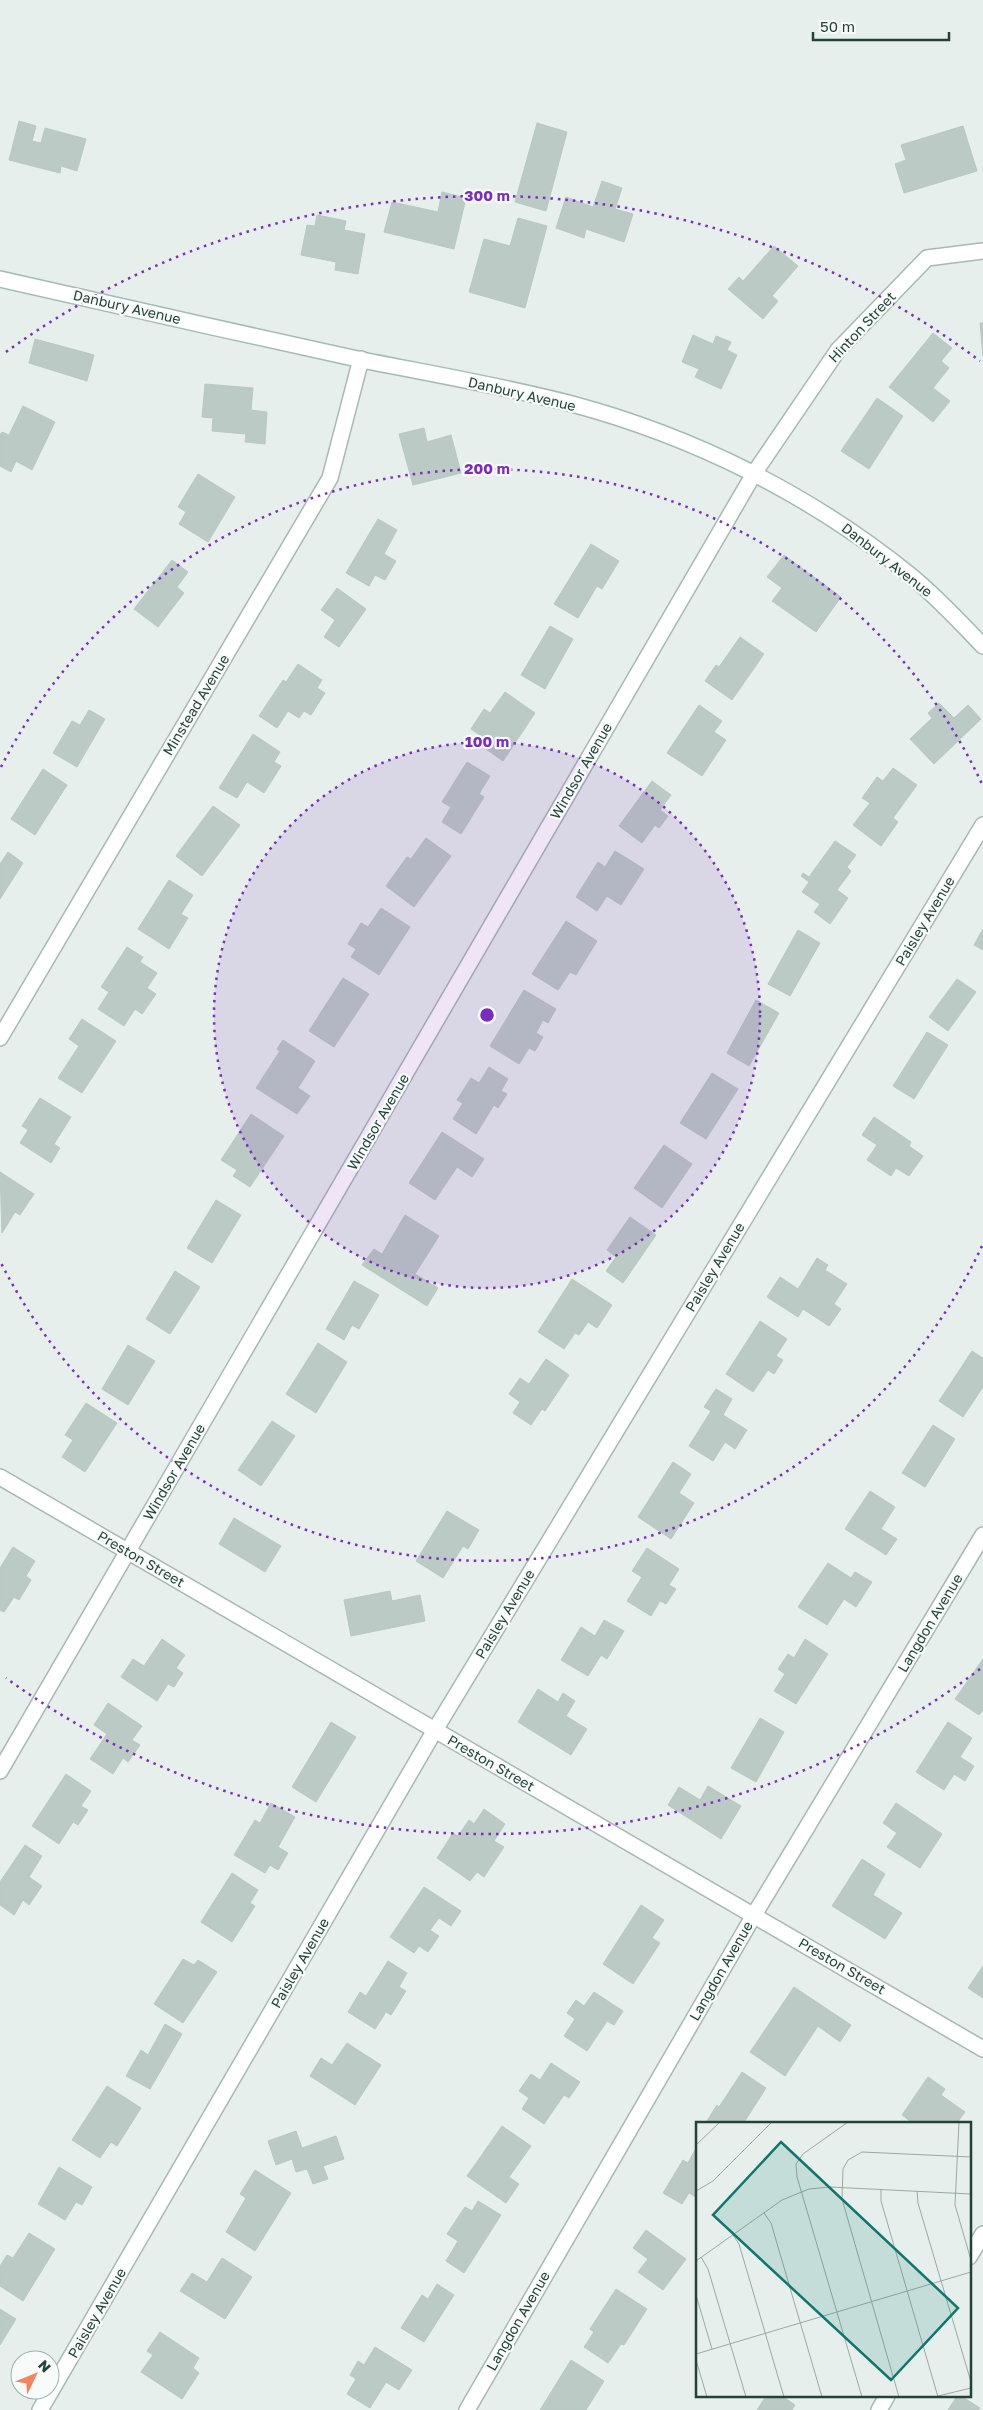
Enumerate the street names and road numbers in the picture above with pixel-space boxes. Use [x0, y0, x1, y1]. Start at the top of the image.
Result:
street label: Danbury Avenue [72, 286, 183, 327]
street label: Hinton Street [825, 288, 899, 366]
street label: Danbury Avenue [467, 373, 578, 414]
street label: Danbury Avenue [839, 519, 936, 600]
street label: Minstead Avenue [159, 651, 232, 758]
street label: Windsor Avenue [546, 719, 615, 822]
street label: Paisley Avenue [891, 873, 958, 968]
street label: Windsor Avenue [343, 1070, 412, 1173]
street label: Paisley Avenue [681, 1219, 748, 1314]
street label: Windsor Avenue [139, 1420, 208, 1523]
street label: Preston Street [95, 1527, 188, 1590]
street label: Paisley Avenue [471, 1566, 538, 1661]
street label: Langdon Avenue [893, 1570, 966, 1675]
street label: Preston Street [445, 1731, 538, 1794]
street label: Paisley Avenue [267, 1915, 332, 2011]
street label: Langdon Avenue [685, 1918, 756, 2023]
street label: Preston Street [796, 1934, 889, 1997]
street label: Paisley Avenue [64, 2265, 129, 2361]
street label: Langdon Avenue [482, 2268, 553, 2373]

